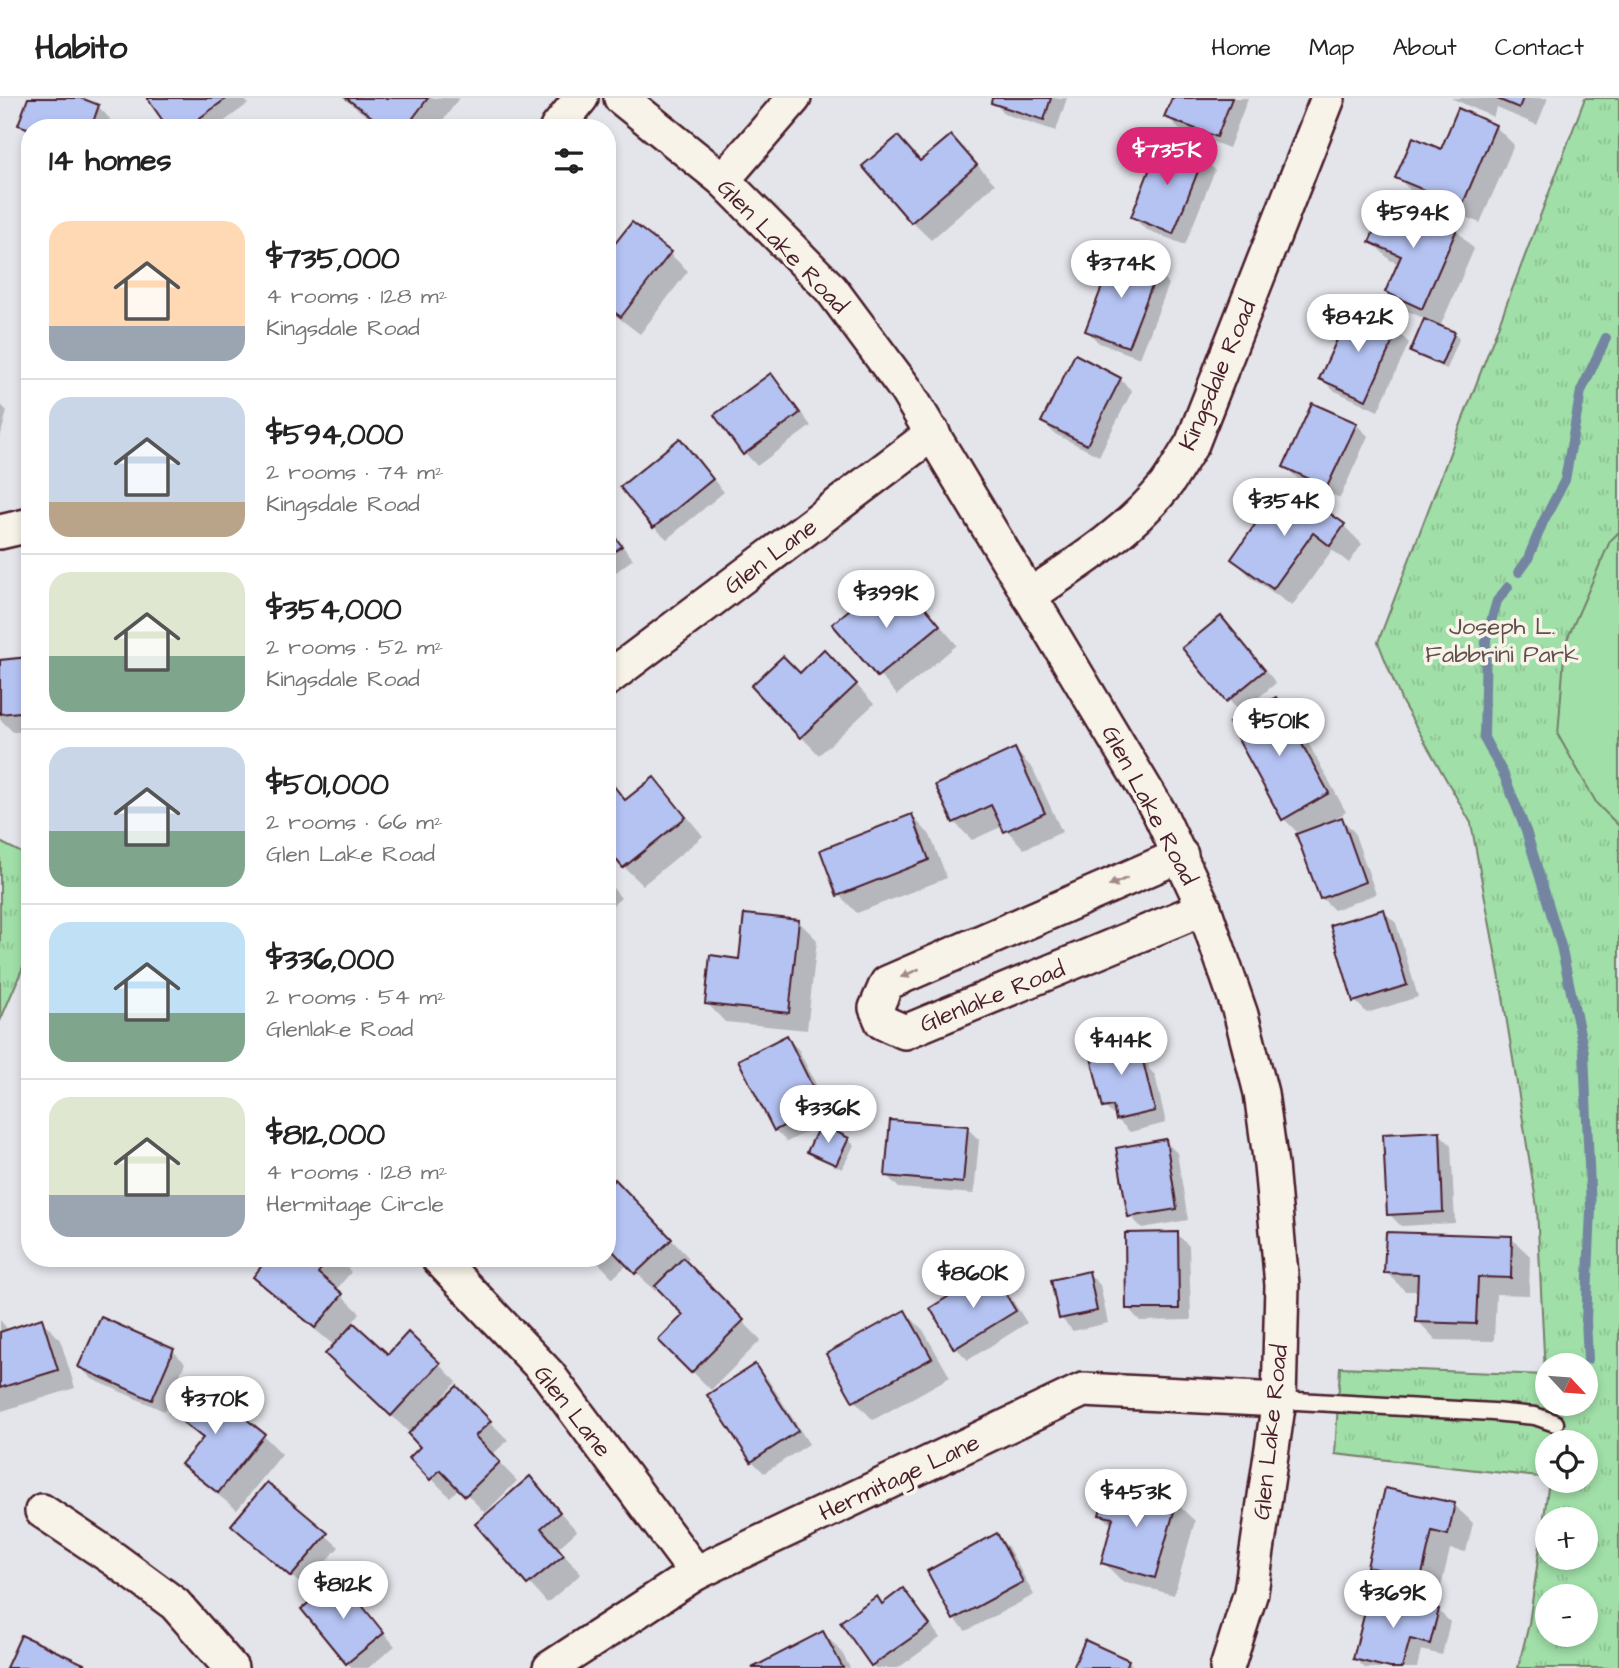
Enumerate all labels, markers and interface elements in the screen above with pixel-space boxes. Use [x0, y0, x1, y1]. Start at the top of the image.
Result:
text: Habito [35, 25, 127, 71]
text: Home [1211, 31, 1271, 65]
text: Map [1309, 31, 1354, 65]
text: About [1392, 31, 1457, 65]
text: Contact [1495, 31, 1584, 65]
pin: $735K [1118, 127, 1216, 187]
text: $735K [1133, 134, 1201, 166]
text: 14 homes [49, 140, 172, 182]
icon: filters [550, 142, 588, 180]
street label: Glen Lake Road [709, 171, 856, 322]
pin: $594K [1364, 190, 1462, 250]
text: $594K [1377, 197, 1449, 229]
text: $735,000 [266, 238, 400, 280]
pin: $374K [1072, 240, 1170, 300]
text: $374K [1087, 247, 1155, 279]
icon: home [105, 249, 189, 333]
text: 4 rooms · 128 m² [266, 280, 447, 312]
pin: $842K [1309, 294, 1407, 354]
street label: Kingsdale Road [1171, 295, 1266, 456]
text: $842K [1323, 301, 1393, 333]
text: Kingsdale Road [266, 312, 420, 344]
text: $594,000 [266, 414, 404, 456]
icon: home [105, 425, 189, 509]
text: 2 rooms · 74 m² [266, 456, 444, 488]
pin: $354K [1235, 478, 1333, 538]
text: $354K [1249, 485, 1319, 517]
text: Kingsdale Road [266, 488, 420, 520]
street label: Glen Lane [717, 510, 824, 603]
pin: $399K [837, 570, 935, 630]
text: $399K [854, 577, 918, 609]
text: $354,000 [266, 589, 402, 631]
icon: home [105, 600, 189, 684]
park label: Joseph L. Fabbrini Park [1425, 610, 1579, 672]
text: 2 rooms · 52 m² [266, 631, 443, 663]
text: Kingsdale Road [266, 663, 420, 695]
pin: $501K [1230, 698, 1328, 758]
text: $501K [1249, 705, 1309, 737]
street label: Glen Lake Road [1093, 720, 1206, 891]
text: $501,000 [266, 764, 389, 806]
icon: home [105, 775, 189, 859]
text: 2 rooms · 66 m² [266, 806, 443, 838]
text: Glen Lake Road [266, 838, 435, 870]
one-way arrow [1107, 877, 1128, 888]
text: $336,000 [266, 939, 394, 981]
icon: home [105, 950, 189, 1034]
street label: Glenlake Road [915, 952, 1070, 1042]
one-way arrow [899, 968, 920, 979]
text: 2 rooms · 54 m² [266, 981, 446, 1013]
text: Glenlake Road [266, 1013, 413, 1045]
pin: $414K [1072, 1018, 1170, 1077]
text: $414K [1091, 1024, 1151, 1056]
pin: $336K [779, 1086, 877, 1145]
text: $336K [796, 1092, 860, 1124]
text: $812,000 [266, 1114, 385, 1156]
icon: home [105, 1125, 189, 1209]
text: 4 rooms · 128 m² [266, 1156, 447, 1188]
text: Hermitage Circle [266, 1188, 444, 1220]
pin: $860K [924, 1250, 1022, 1310]
text: $860K [938, 1257, 1008, 1289]
street label: Glen Lake Road [1245, 1343, 1297, 1522]
north arrow [1535, 1353, 1598, 1416]
map controls [1535, 1353, 1598, 1647]
street label: Glen Lane [525, 1358, 619, 1465]
pin: $370K [166, 1376, 264, 1436]
text: $370K [181, 1383, 249, 1415]
street label: Hermitage Lane [813, 1426, 986, 1531]
button: locate [1535, 1430, 1598, 1493]
pin: $453K [1087, 1470, 1185, 1529]
text: $453K [1101, 1476, 1171, 1508]
button: + [1535, 1507, 1598, 1570]
pin: $812K [294, 1562, 392, 1621]
text: $812K [314, 1568, 372, 1600]
pin: $369K [1344, 1570, 1442, 1630]
text: $369K [1360, 1577, 1426, 1609]
button: − [1535, 1584, 1598, 1647]

